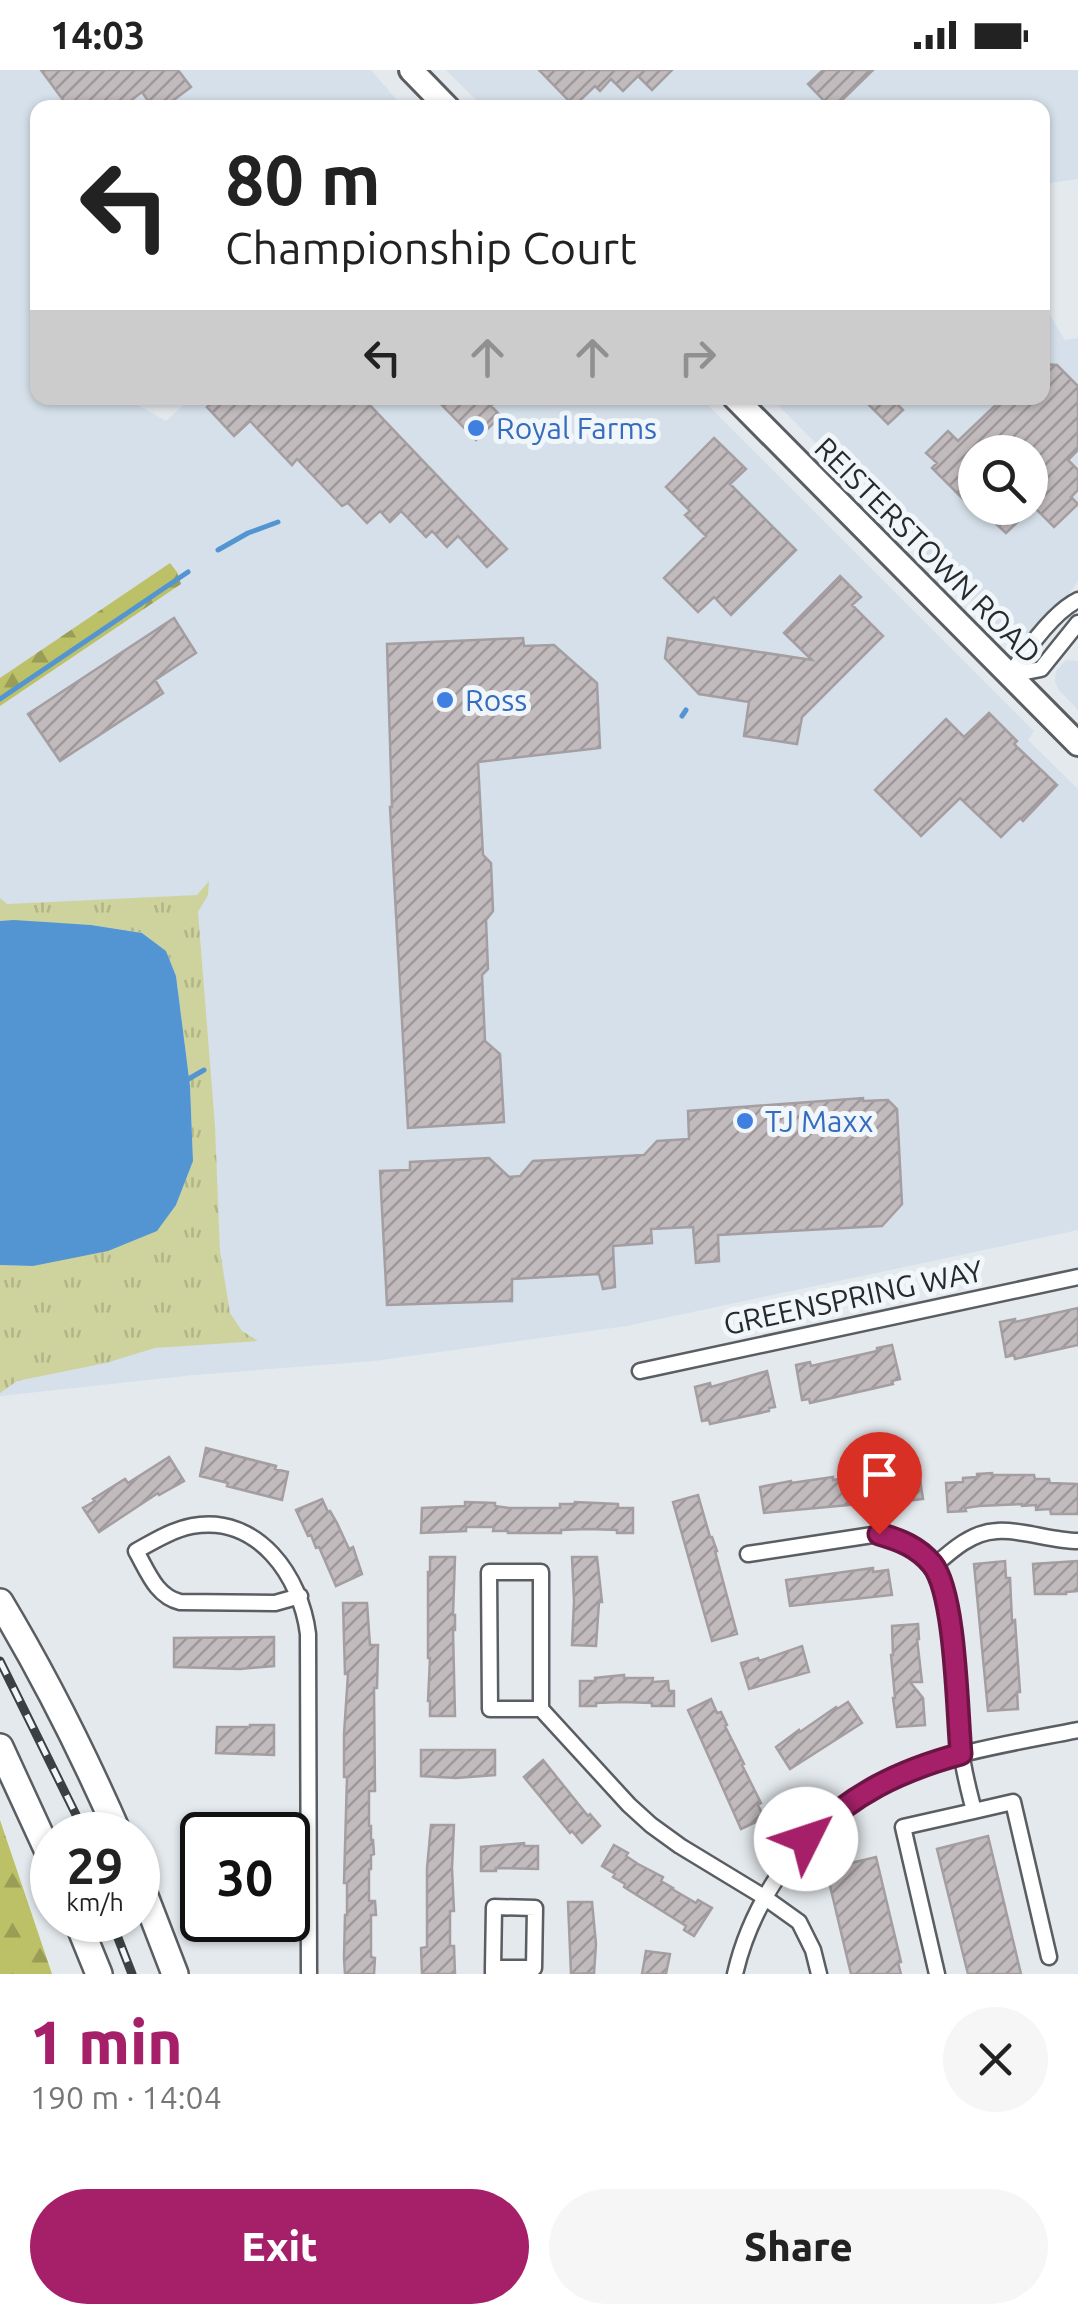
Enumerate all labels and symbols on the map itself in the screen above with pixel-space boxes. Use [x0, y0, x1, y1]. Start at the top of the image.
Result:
place label: Royal Farms [496, 411, 657, 445]
marker: Royal Farms [465, 417, 487, 439]
street label: REISTERSTOWN ROAD [808, 430, 1048, 670]
place label: Ross [465, 683, 527, 717]
marker: Ross [434, 689, 456, 711]
place label: TJ Maxx [765, 1104, 873, 1138]
marker: TJ Maxx [734, 1110, 756, 1132]
street label: GREENSPRING WAY [720, 1253, 986, 1341]
pin [837, 1432, 922, 1535]
position arrow [754, 1787, 858, 1891]
speed limit sign: 30 [180, 1812, 310, 1942]

